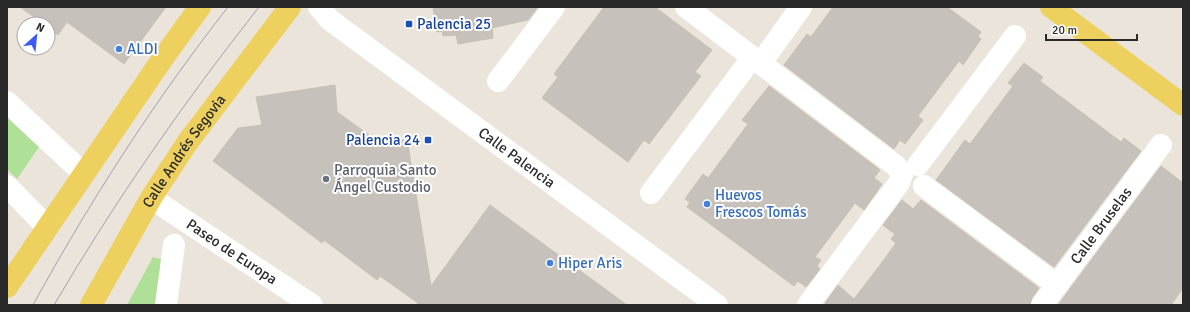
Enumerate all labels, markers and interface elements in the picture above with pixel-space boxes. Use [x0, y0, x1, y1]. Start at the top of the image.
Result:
place label: Palencia 25 [417, 15, 491, 33]
north arrow [16, 16, 56, 56]
scale bar [1046, 16, 1137, 42]
marker: Palencia 25 [404, 19, 414, 29]
text: N [34, 20, 47, 35]
text: 20 m [1052, 23, 1077, 38]
place label: ALDI [127, 40, 158, 58]
marker: ALDI [114, 44, 124, 54]
street label: Calle Andrés Segovia [139, 91, 229, 211]
street label: Calle Palencia [475, 123, 559, 192]
place label: Palencia 24 [346, 131, 420, 149]
marker: Palencia 24 [423, 135, 433, 145]
place label: Parroquia Santo Ángel Custodio [334, 161, 437, 196]
marker: Parroquia Santo Ángel Custodio [321, 174, 331, 184]
street label: Calle Bruselas [1067, 183, 1136, 268]
place label: Huevos Frescos Tomás [715, 186, 807, 221]
marker: Huevos Frescos Tomás [702, 199, 712, 209]
street label: Paseo de Europa [183, 215, 280, 288]
place label: Hiper Aris [558, 254, 622, 272]
marker: Hiper Aris [545, 258, 555, 268]

